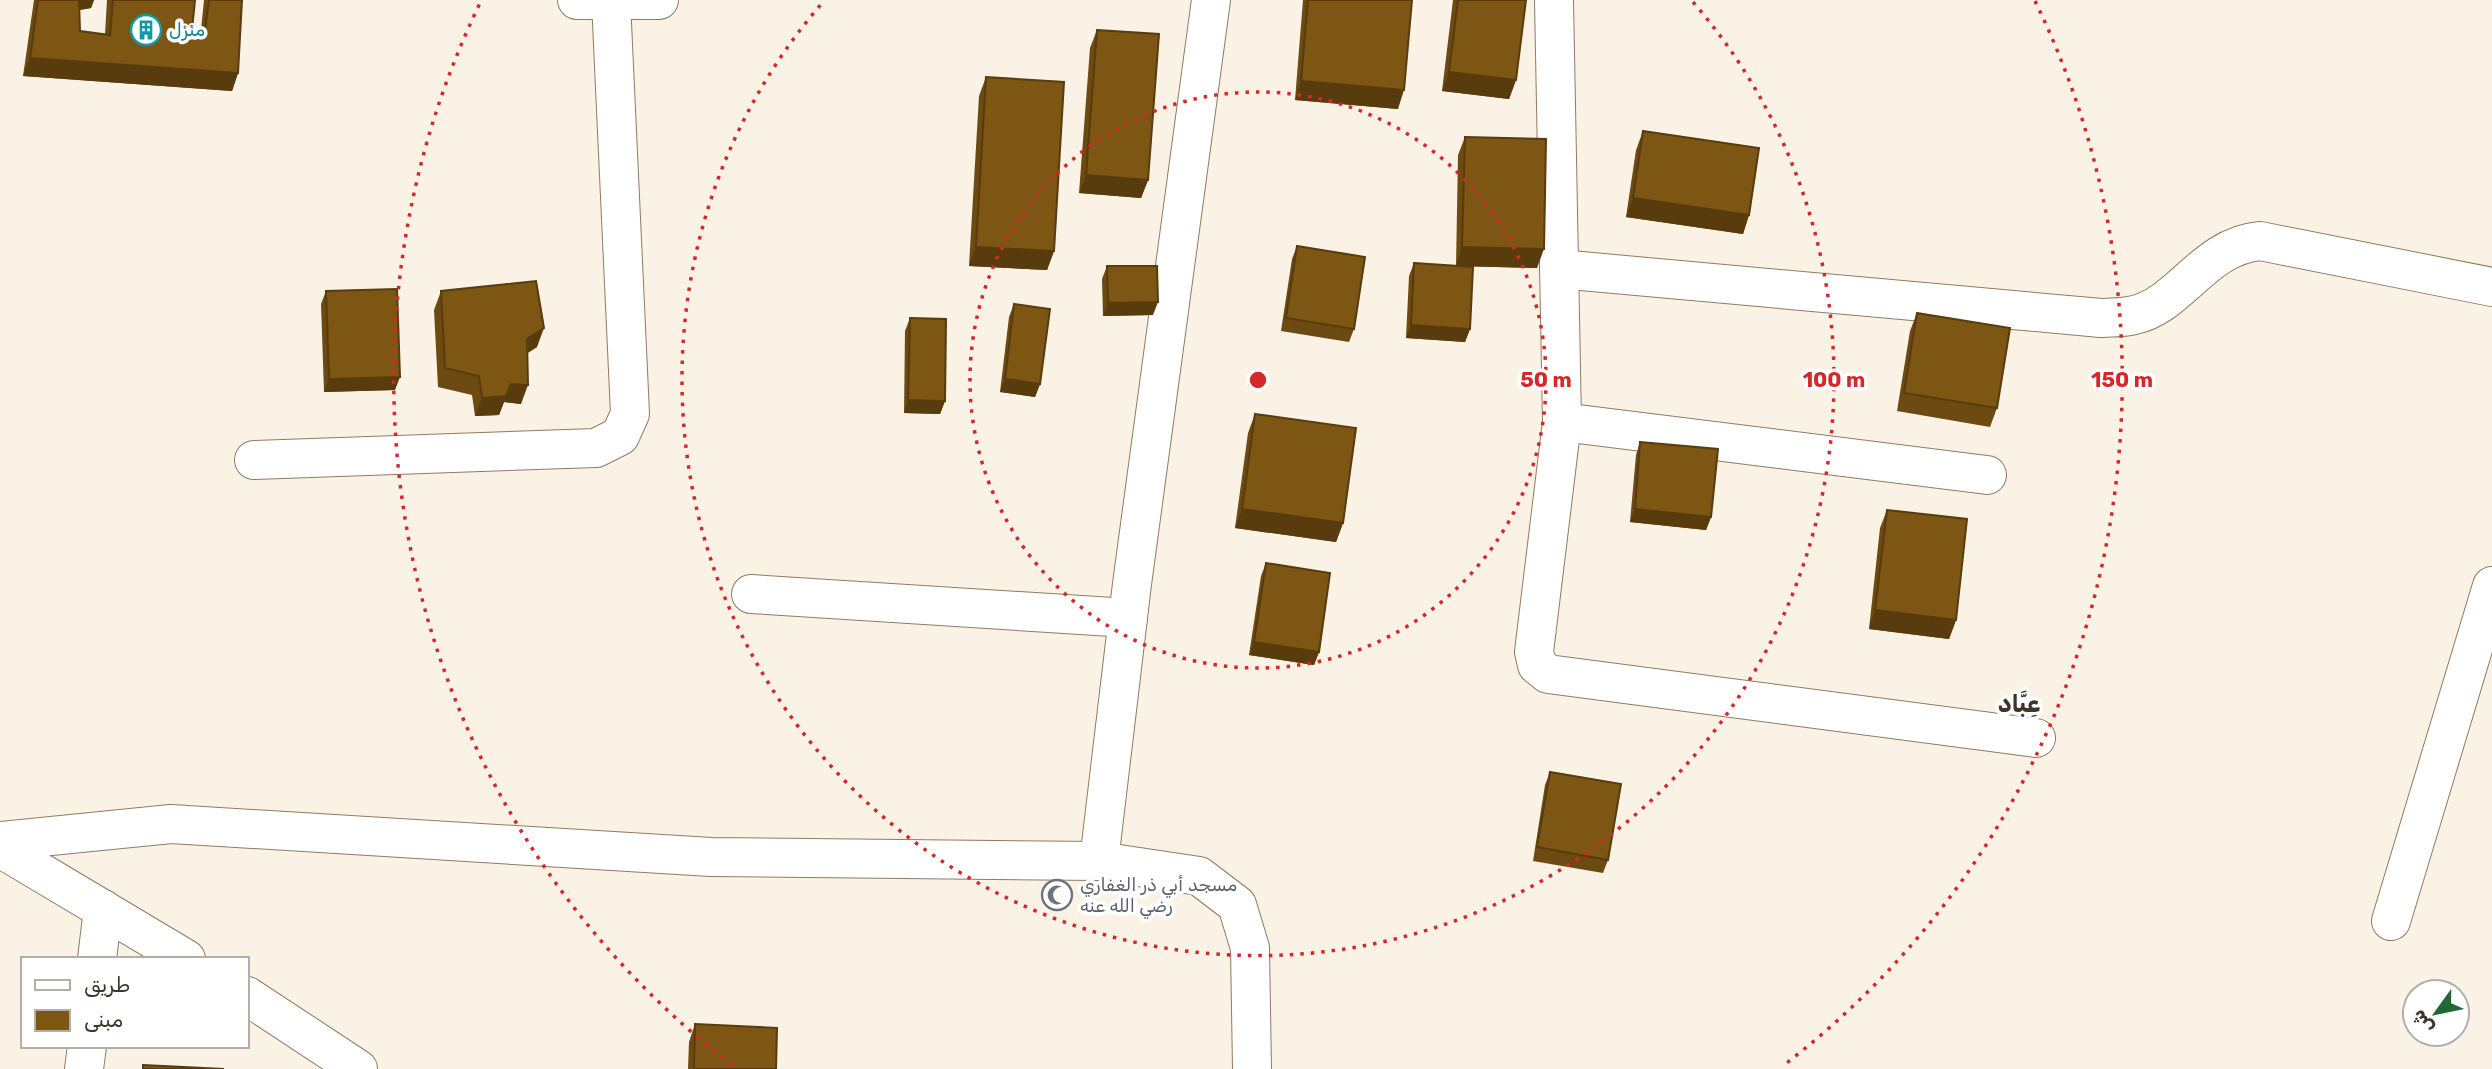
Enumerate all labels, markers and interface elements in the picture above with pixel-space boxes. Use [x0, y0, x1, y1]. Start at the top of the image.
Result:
building icon: منزل [129, 13, 163, 47]
place label: منزل [169, 19, 205, 41]
text: 50 m [1520, 367, 1572, 392]
text: 100 m [1803, 367, 1865, 392]
text: 150 m [2091, 367, 2153, 392]
centre of rings [1246, 368, 1270, 392]
district label: عِبَّاد [1998, 690, 2040, 718]
place label: مسجد أبي ذر الغفاري رضي الله عنه [1080, 874, 1237, 919]
mosque icon: مسجد أبي ذر الغفاري رضي الله عنه [1040, 878, 1074, 912]
legend [21, 957, 248, 1048]
text: طريق [84, 972, 130, 997]
north arrow [2401, 978, 2471, 1048]
text: ش [2406, 1006, 2438, 1038]
text: مبنى [84, 1007, 123, 1032]

